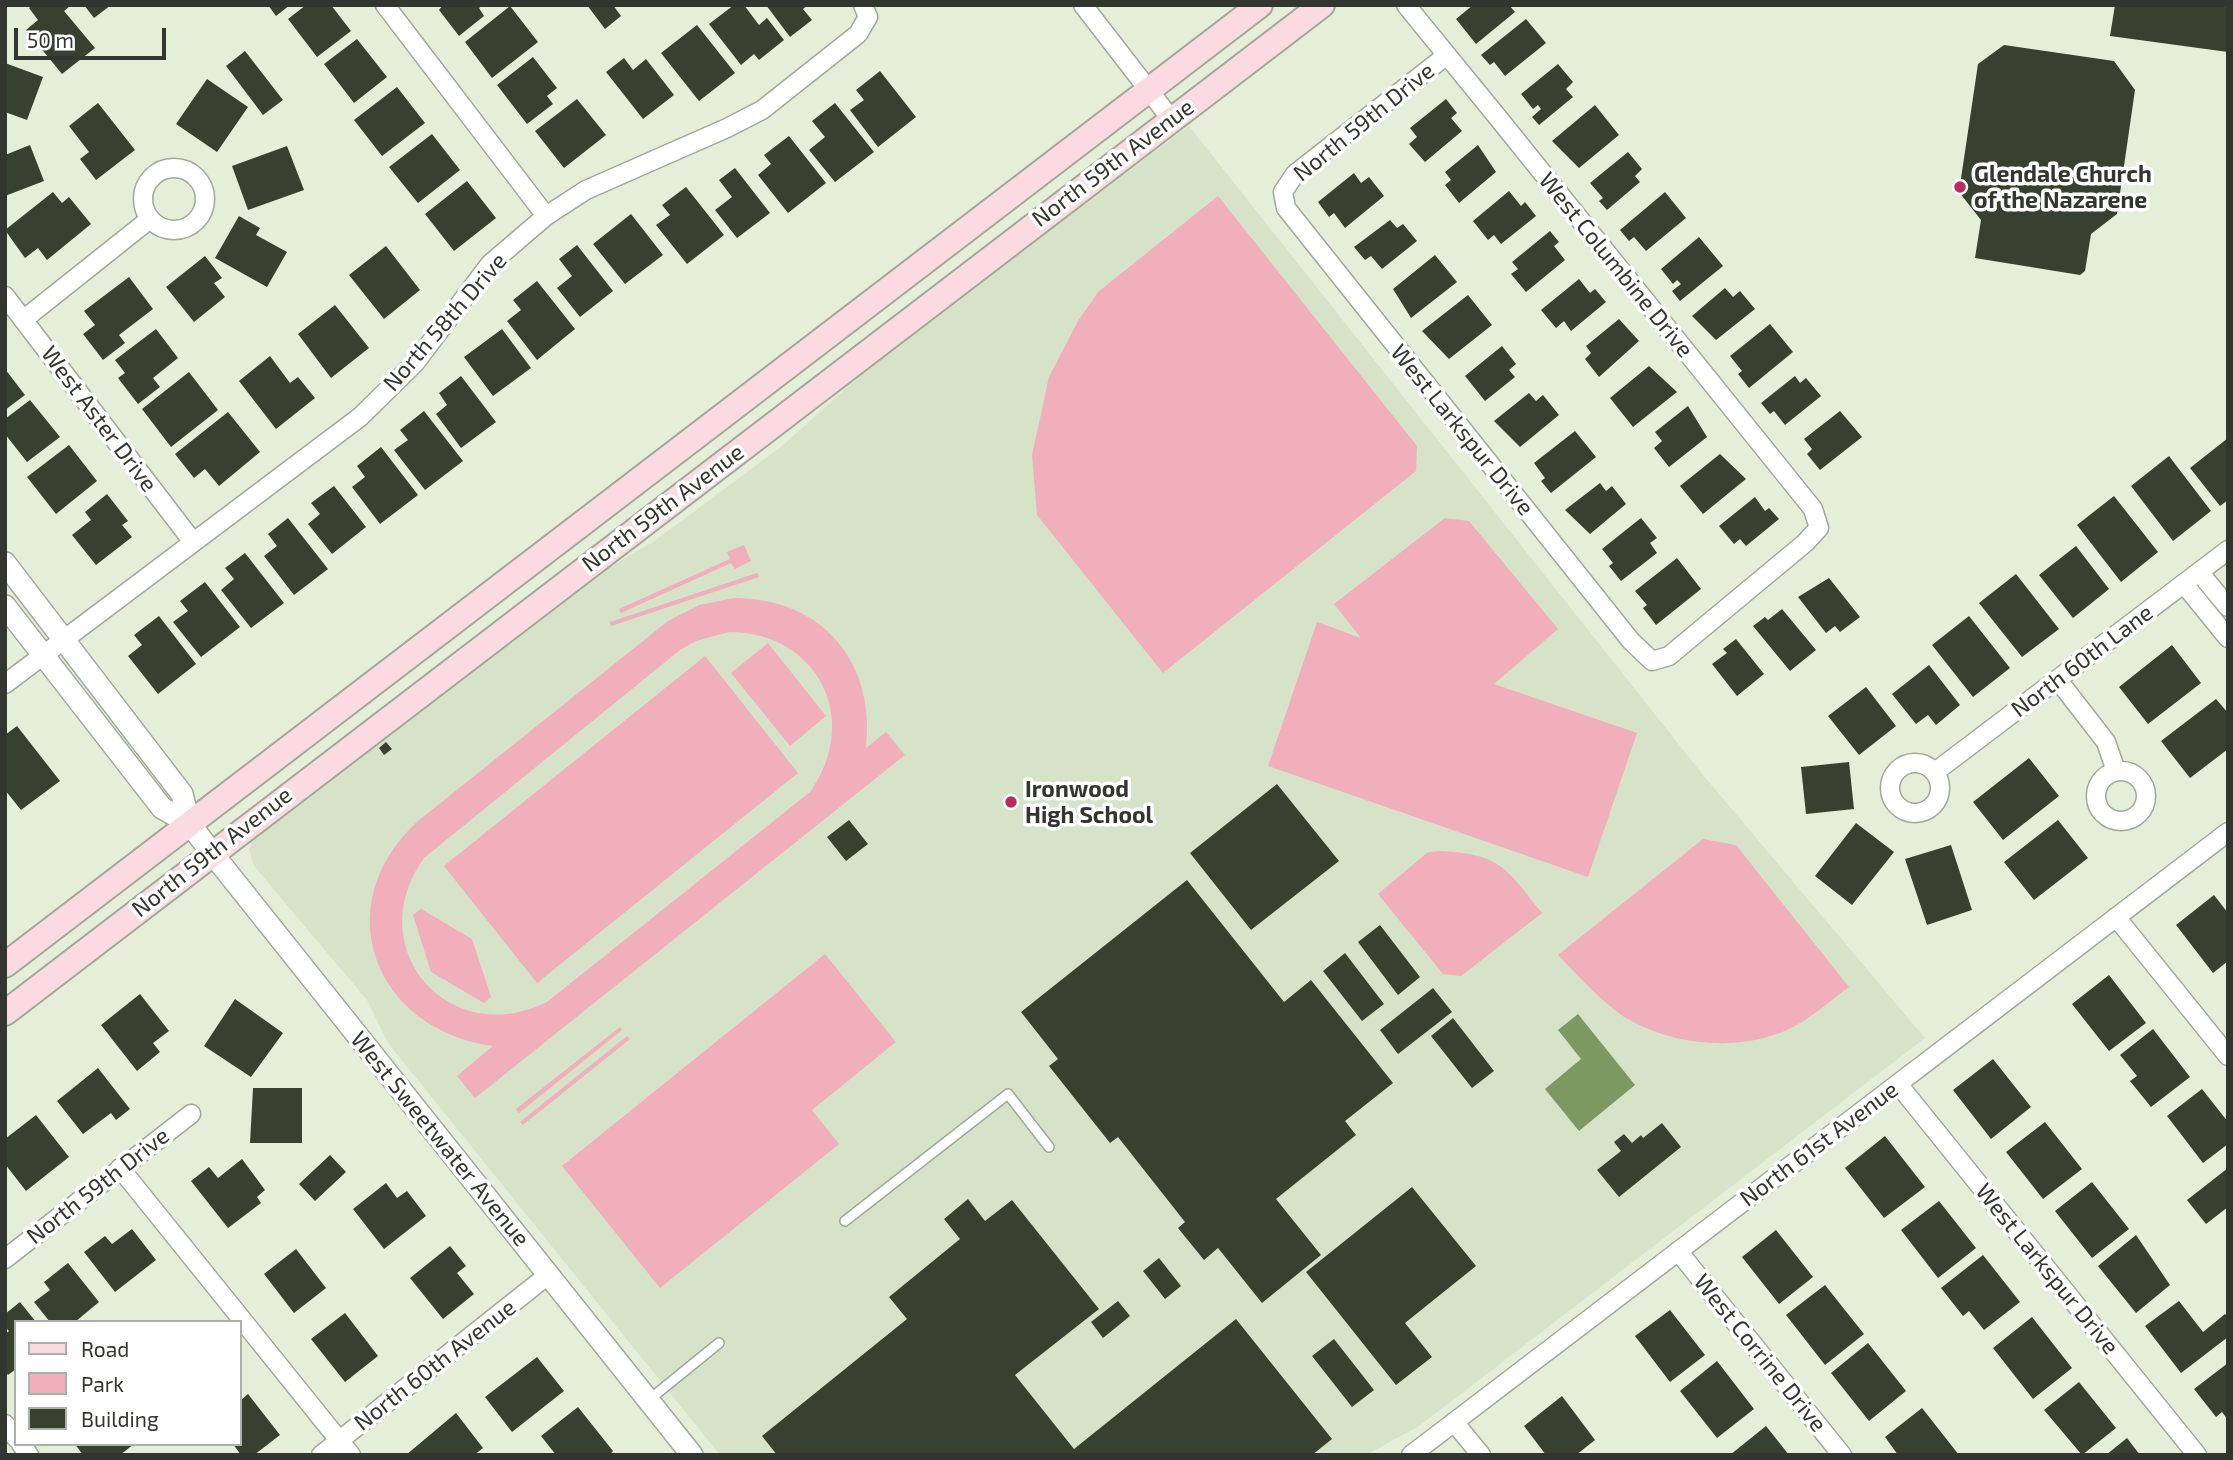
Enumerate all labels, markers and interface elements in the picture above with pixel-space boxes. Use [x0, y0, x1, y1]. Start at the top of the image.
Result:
scale bar [18, 14, 170, 58]
text: 50 m [27, 27, 74, 52]
street label: North 59th Drive [1288, 57, 1440, 187]
street label: North 59th Avenue [1027, 93, 1199, 233]
place label: Glendale Church of the Nazarene [1974, 160, 2152, 214]
street label: West Columbine Drive [1533, 167, 1699, 363]
marker: Glendale Church of the Nazarene [1952, 179, 1968, 195]
street label: North 58th Drive [378, 247, 512, 397]
street label: West Larkspur Drive [1385, 339, 1539, 521]
street label: West Aster Drive [35, 341, 163, 497]
street label: North 59th Avenue [577, 438, 749, 578]
street label: North 60th Lane [2006, 599, 2158, 723]
place label: Ironwood High School [1025, 775, 1153, 829]
street label: North 59th Avenue [126, 781, 298, 923]
marker: Ironwood High School [1003, 794, 1019, 810]
street label: West Sweetwater Avenue [345, 1026, 535, 1252]
street label: North 61st Avenue [1735, 1076, 1903, 1212]
street label: North 59th Drive [21, 1122, 175, 1250]
street label: West Larkspur Drive [1970, 1178, 2124, 1360]
street label: West Corrine Drive [1688, 1269, 1832, 1437]
street label: North 60th Avenue [349, 1293, 521, 1437]
legend [14, 1320, 242, 1446]
text: Road [81, 1336, 129, 1361]
text: Park [81, 1371, 124, 1396]
text: Building [81, 1406, 159, 1431]

